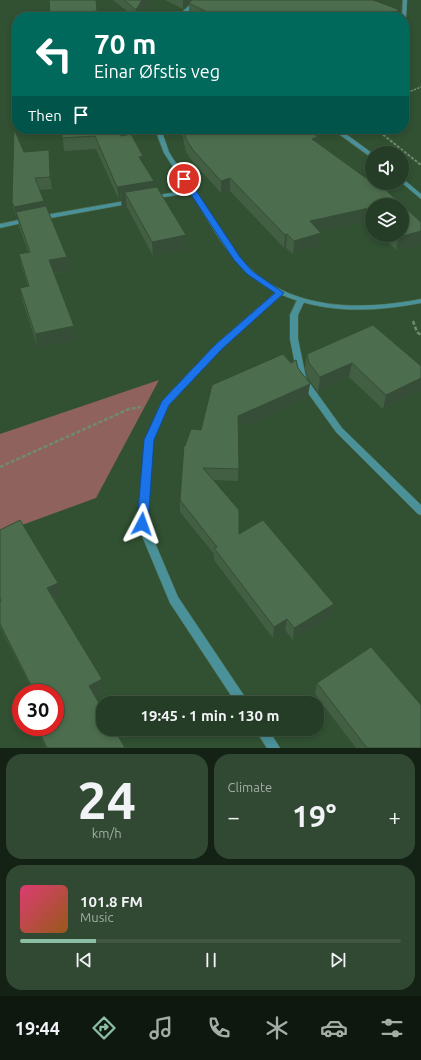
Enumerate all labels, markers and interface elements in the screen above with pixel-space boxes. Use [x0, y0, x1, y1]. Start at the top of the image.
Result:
icon: left [28, 28, 80, 80]
text: 70 m [94, 28, 156, 59]
text: Einar Øfstis veg [94, 61, 220, 81]
icon: arrive [70, 104, 92, 126]
text: Then [28, 107, 62, 124]
map controls [365, 146, 409, 242]
button: sound [365, 146, 409, 190]
pin [167, 162, 201, 196]
icon: arrive [173, 168, 195, 190]
button: layers [365, 198, 409, 242]
position arrow [121, 503, 163, 545]
speed limit sign: 30 [12, 684, 64, 736]
text: 19:45 · 1 min · 130 m [141, 707, 279, 724]
text: 24 [77, 771, 136, 829]
text: Climate [228, 780, 272, 794]
text: 19° [292, 799, 336, 833]
text: − [228, 804, 240, 829]
text: + [389, 804, 401, 829]
text: km/h [92, 826, 122, 840]
text: 101.8 FM [80, 893, 143, 910]
text: Music [80, 910, 114, 924]
icon: previous [73, 949, 95, 971]
icon: pause [200, 949, 222, 971]
icon: next [327, 949, 349, 971]
icon: directions [90, 1014, 118, 1042]
icon: music [147, 1014, 175, 1042]
icon: phone [205, 1014, 233, 1042]
icon: climate [263, 1014, 291, 1042]
icon: car [320, 1014, 348, 1042]
icon: filters [378, 1014, 406, 1042]
text: 19:44 [15, 1018, 60, 1038]

